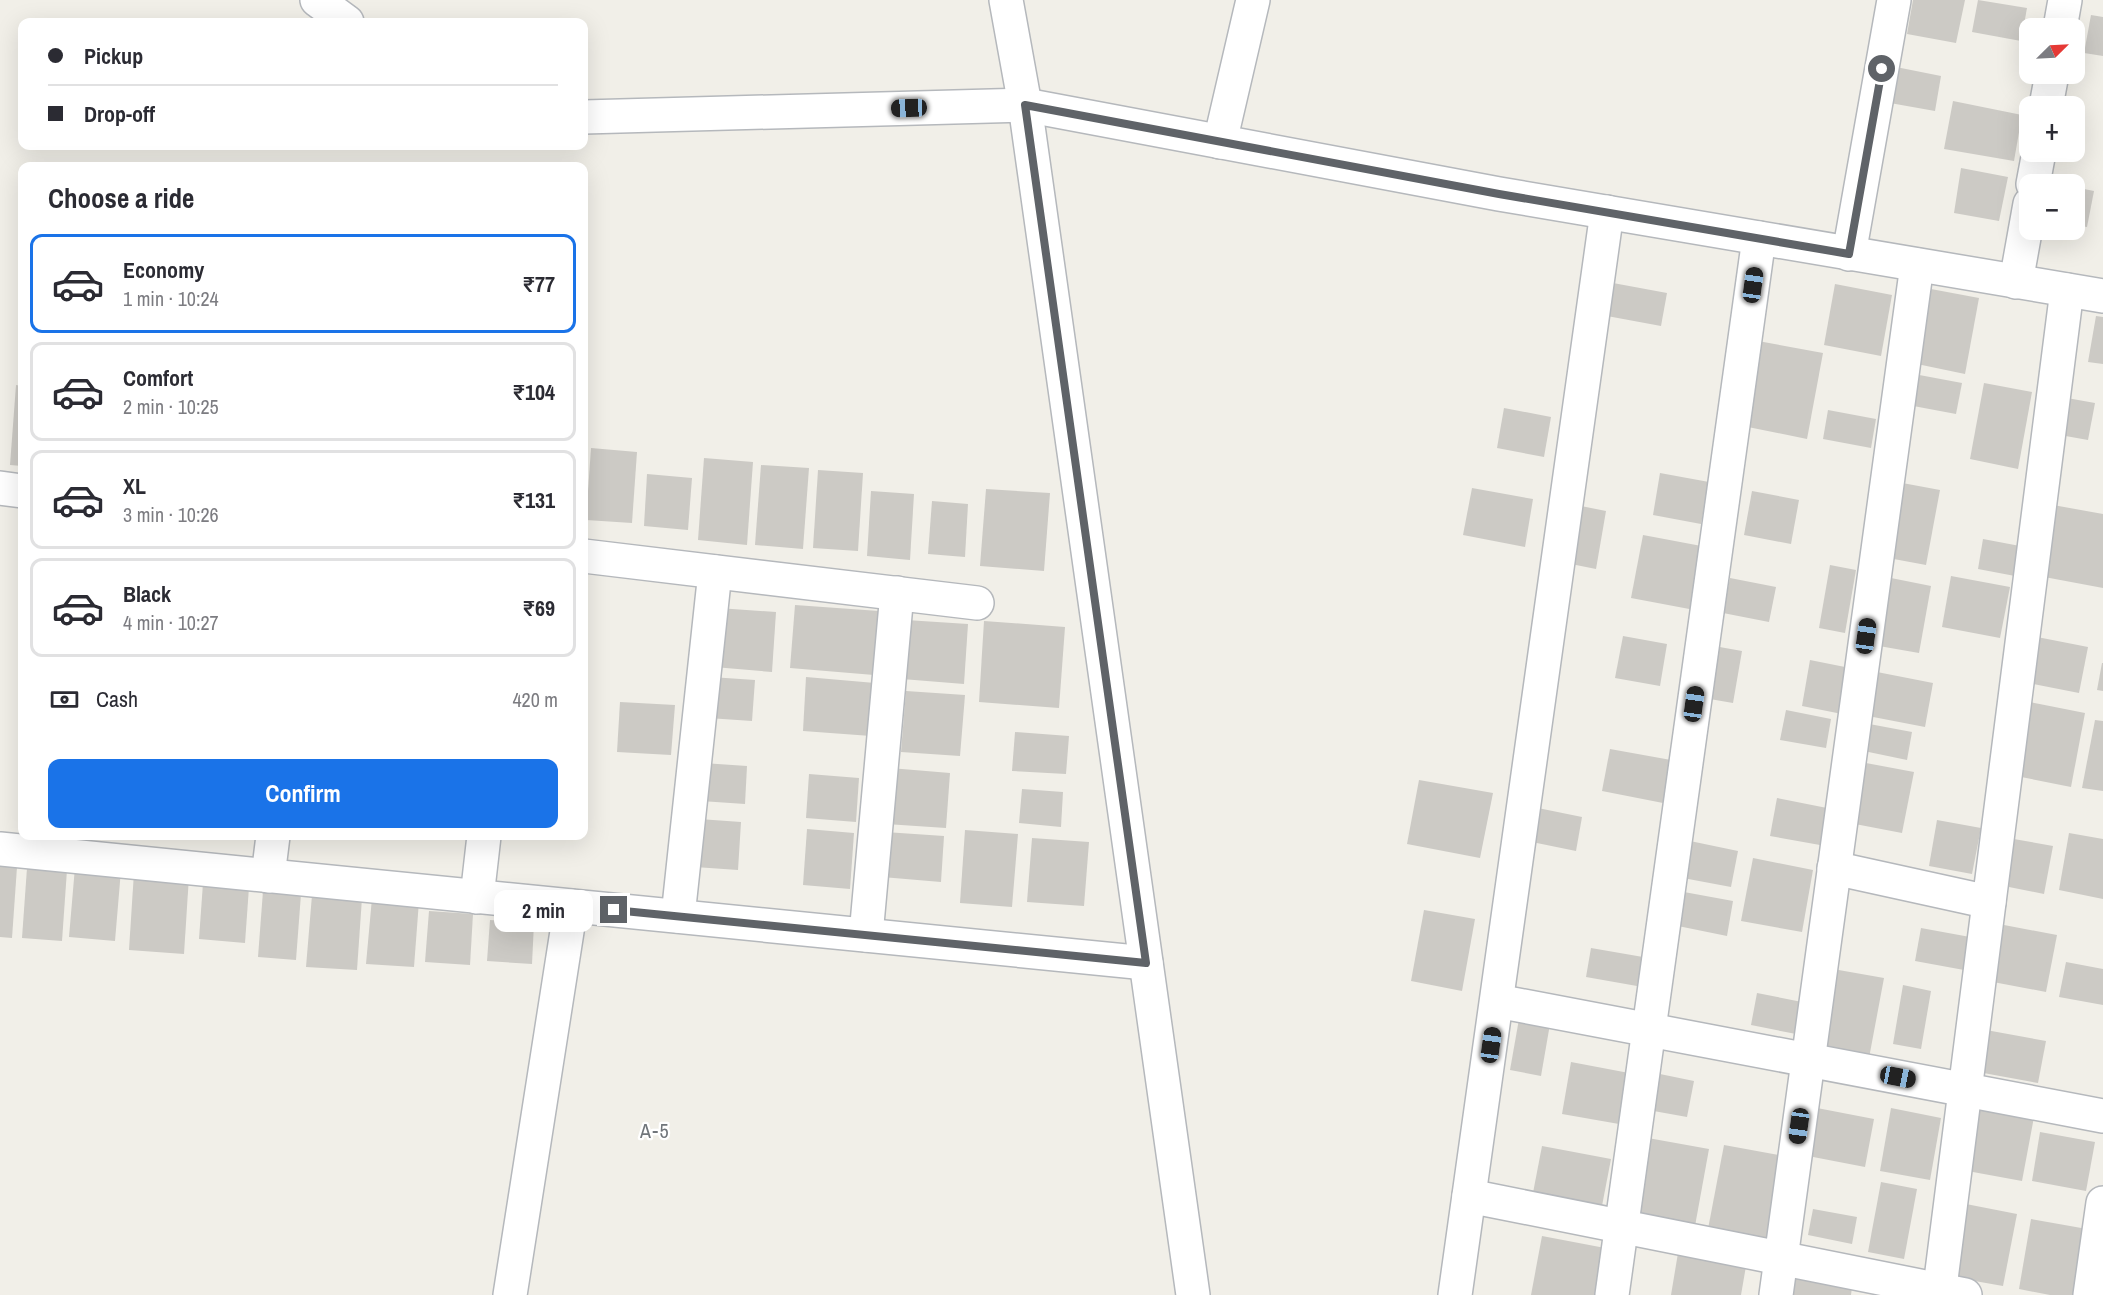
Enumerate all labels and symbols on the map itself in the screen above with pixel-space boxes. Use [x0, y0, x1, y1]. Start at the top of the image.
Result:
north arrow [2019, 18, 2085, 84]
route start [1868, 55, 1895, 82]
car [891, 98, 927, 118]
car [1742, 266, 1764, 304]
car [1855, 617, 1877, 655]
car [1683, 685, 1705, 723]
callout: 2 min [494, 889, 593, 931]
route end [600, 896, 627, 923]
car [1480, 1026, 1502, 1064]
car [1879, 1065, 1917, 1089]
car [1788, 1107, 1810, 1145]
district label: A-5 [639, 1117, 670, 1144]

